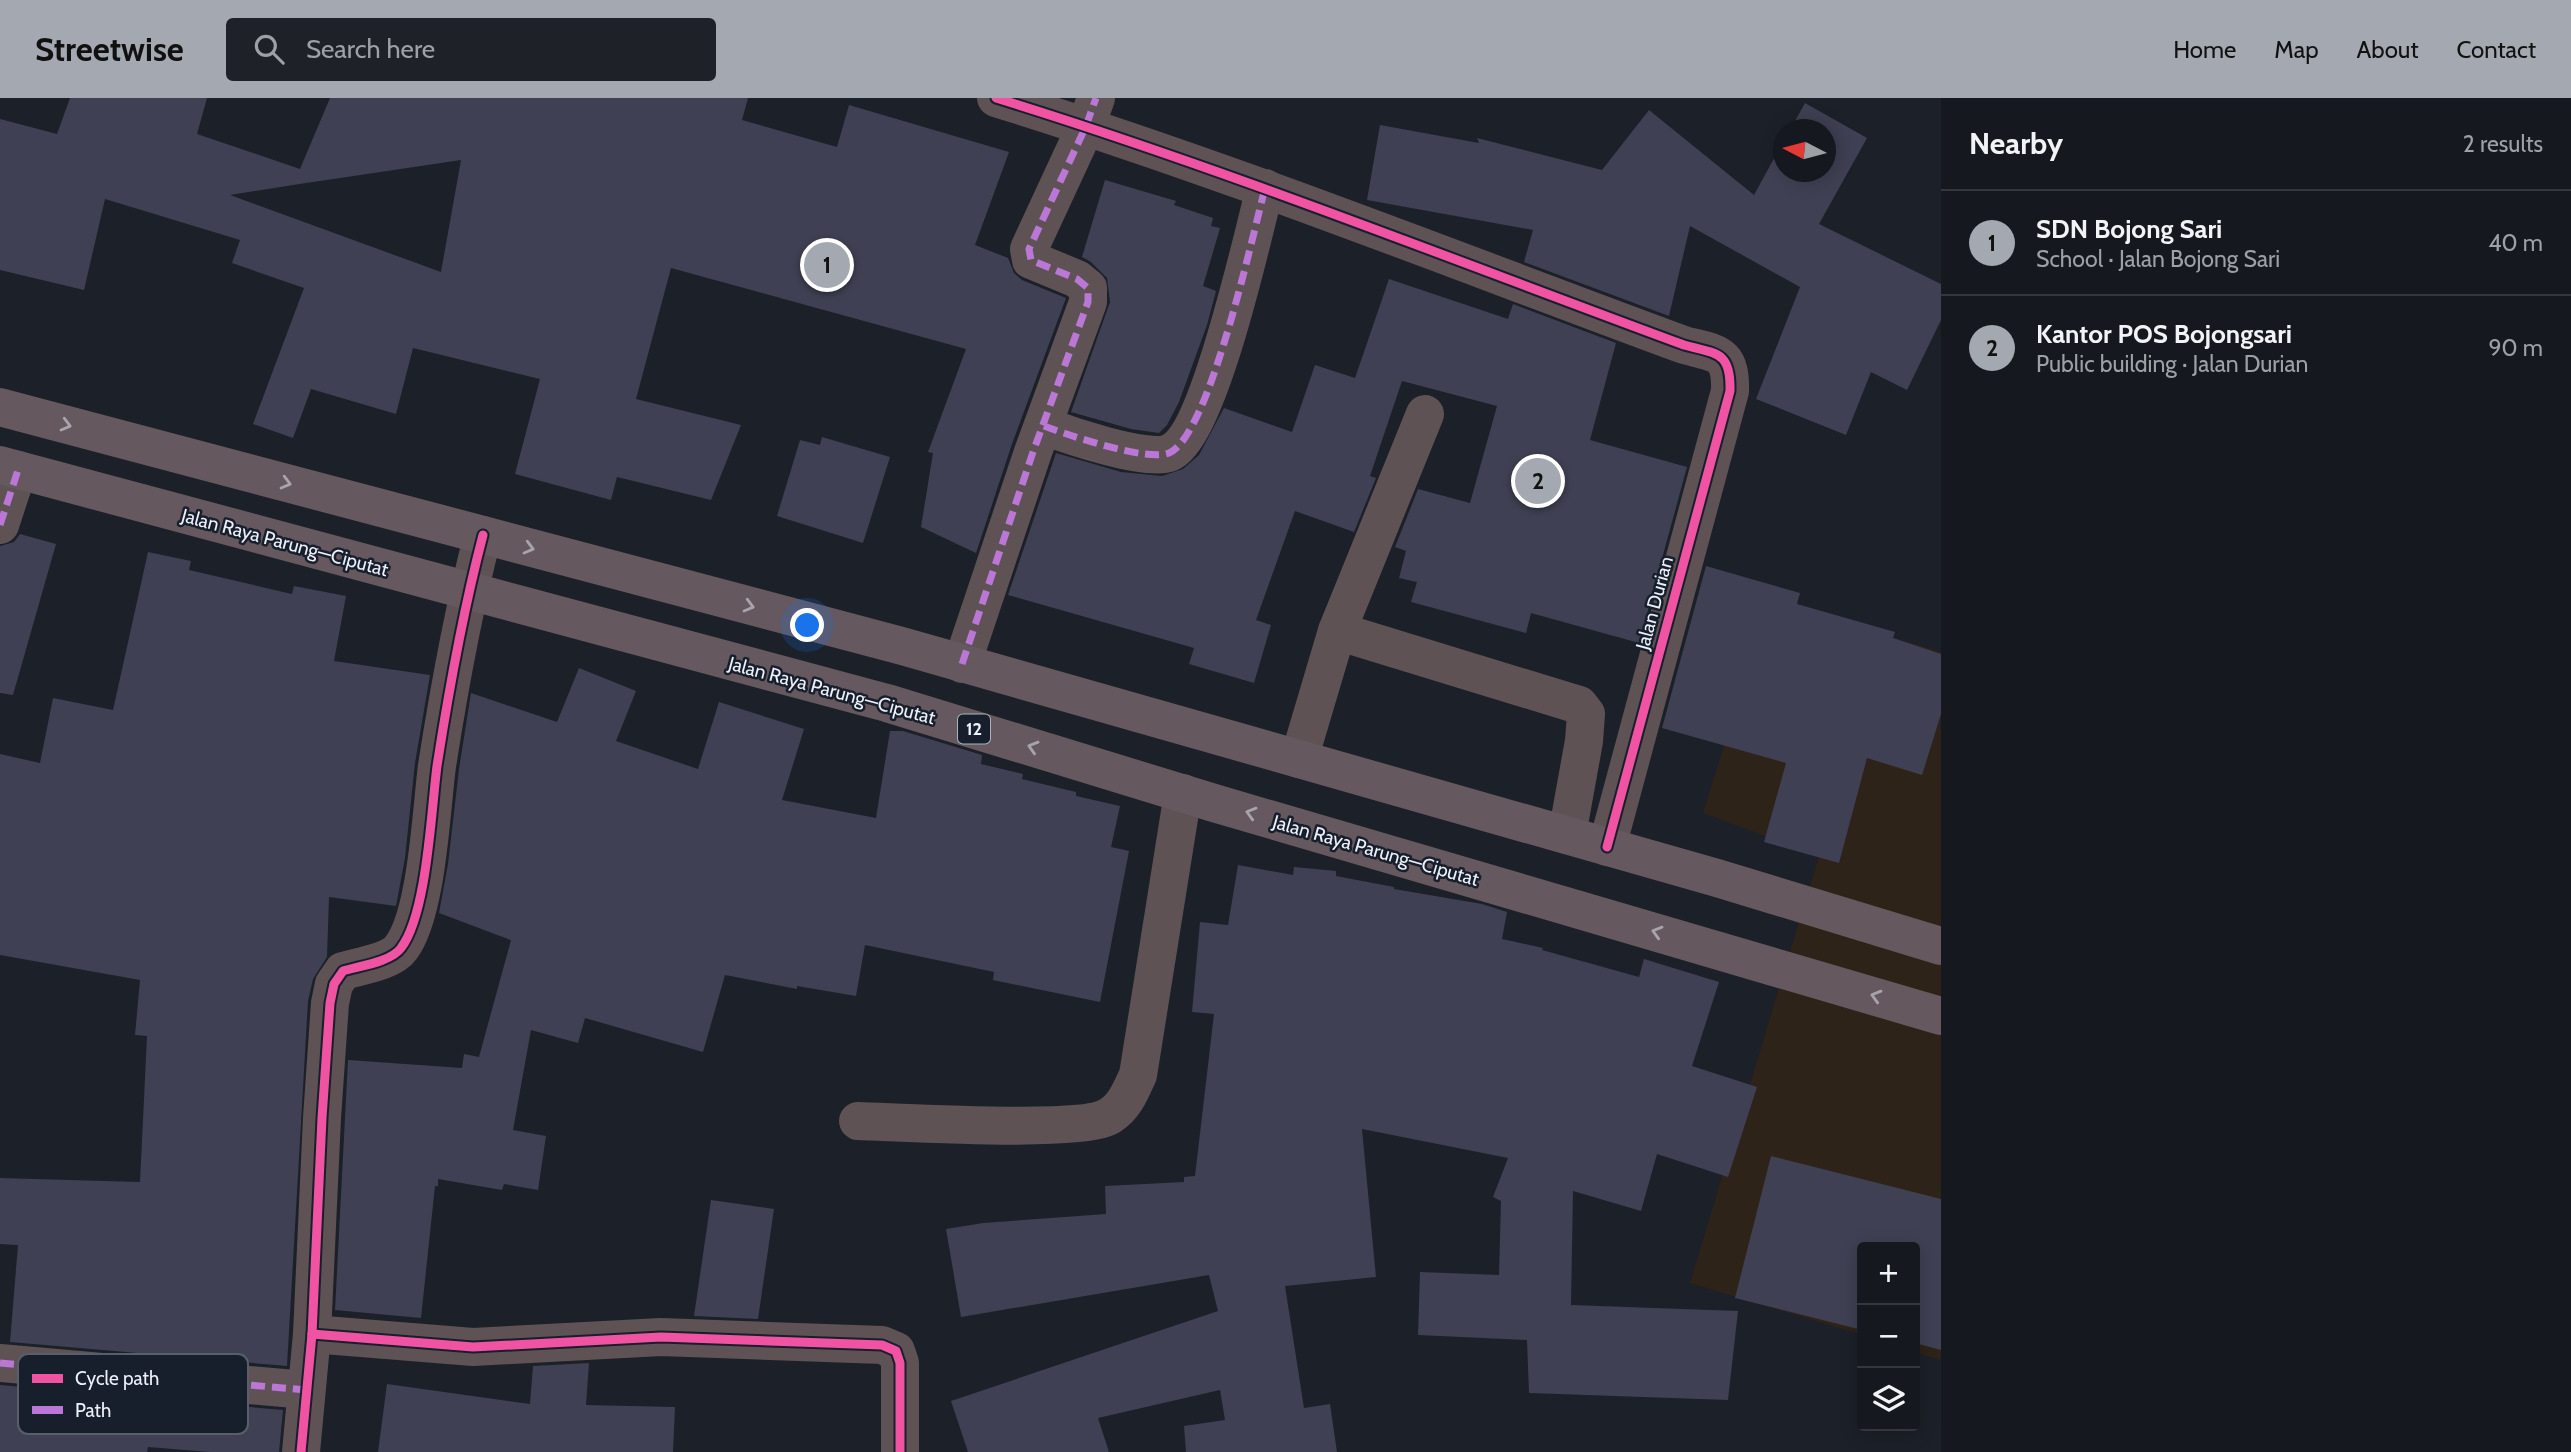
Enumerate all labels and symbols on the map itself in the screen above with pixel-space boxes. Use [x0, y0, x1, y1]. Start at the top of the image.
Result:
north arrow [1773, 119, 1836, 182]
pin: 1 [804, 239, 850, 291]
one-way arrow [60, 417, 72, 431]
pin: 2 [1515, 455, 1561, 507]
one-way arrow [280, 475, 292, 489]
street label: Jalan Raya Parung—Ciputat [178, 504, 391, 581]
one-way arrow [523, 540, 535, 554]
street label: Jalan Durian [1631, 554, 1678, 653]
one-way arrow [743, 598, 755, 612]
your location [790, 608, 824, 642]
street label: Jalan Raya Parung—Ciputat [725, 652, 938, 729]
road number: 12 [958, 714, 990, 744]
one-way arrow [1027, 741, 1039, 756]
one-way arrow [1245, 807, 1257, 822]
street label: Jalan Raya Parung—Ciputat [1269, 810, 1482, 891]
one-way arrow [1651, 926, 1663, 941]
one-way arrow [1870, 990, 1882, 1005]
legend [18, 1354, 248, 1434]
text: Cycle path [75, 1367, 159, 1390]
text: Path [75, 1399, 111, 1422]

